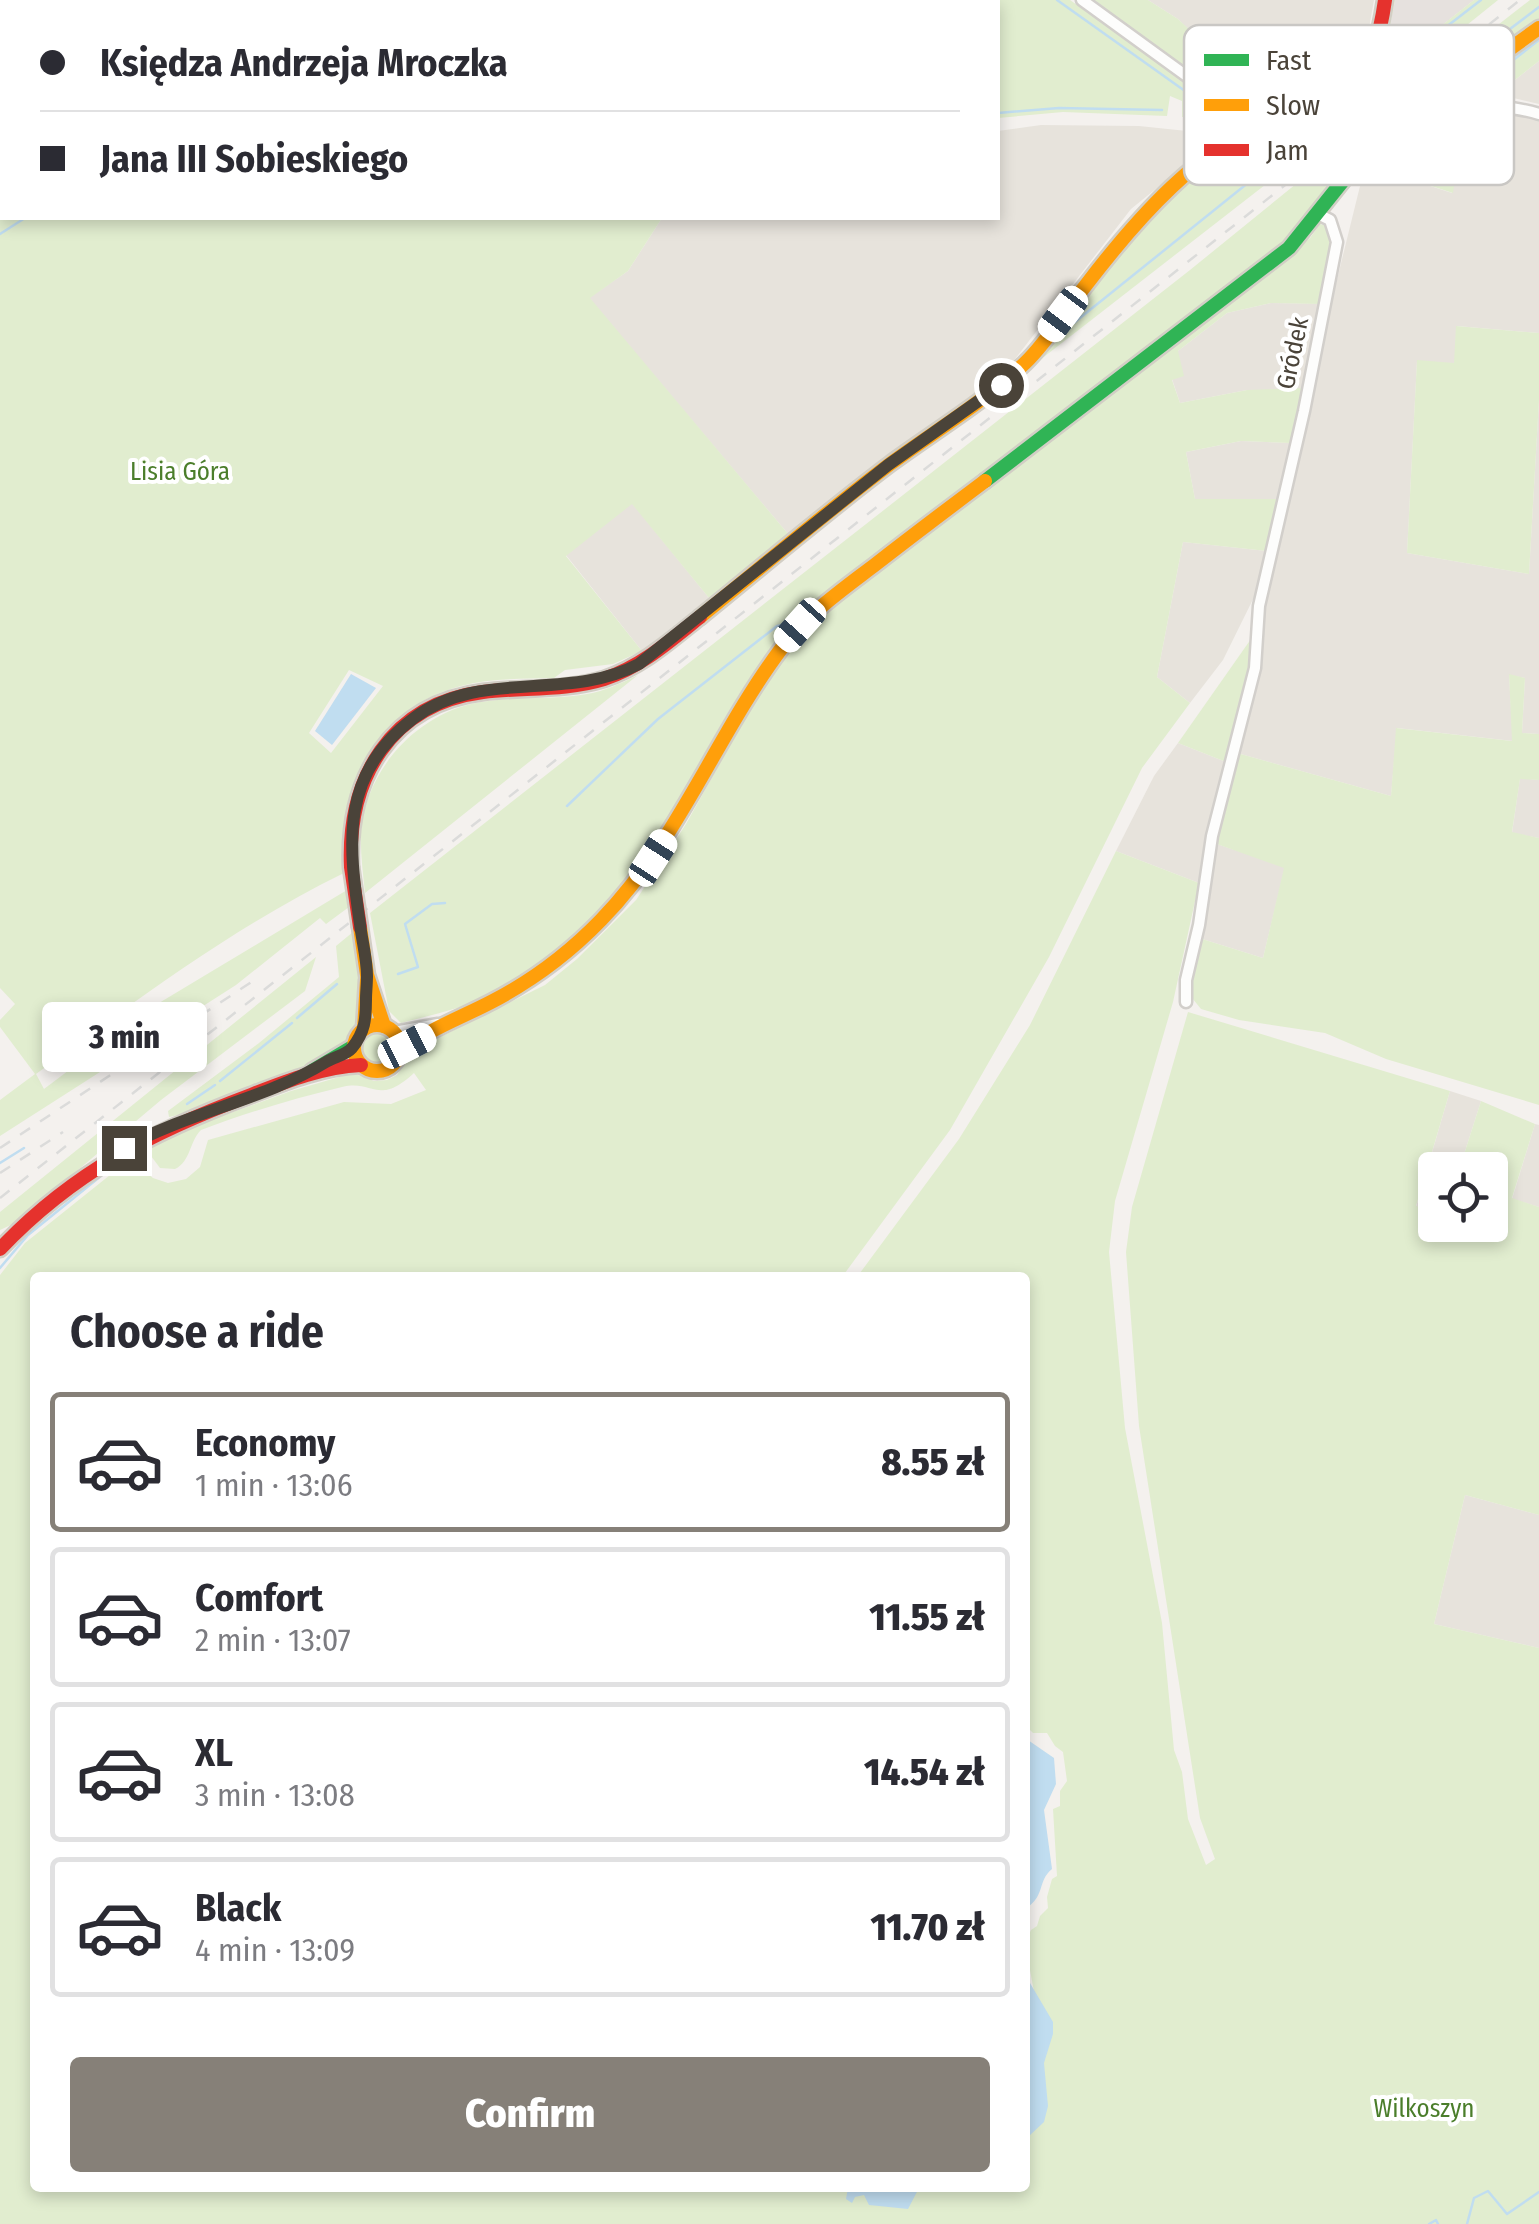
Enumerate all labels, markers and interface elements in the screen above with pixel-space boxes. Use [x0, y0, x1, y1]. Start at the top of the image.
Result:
legend [1184, 25, 1514, 185]
text: Księdza Andrzeja Mroczka [100, 40, 508, 86]
text: Fast [1266, 44, 1312, 77]
text: Slow [1266, 89, 1320, 122]
text: Jam [1266, 134, 1309, 167]
text: Jana III Sobieskiego [100, 136, 408, 182]
car [1033, 281, 1093, 347]
street label: Gródek [1271, 314, 1315, 392]
route start [979, 363, 1024, 408]
park label: Lisia Góra [130, 457, 230, 487]
car [769, 593, 831, 657]
car [624, 825, 682, 891]
callout: 3 min [42, 1003, 206, 1073]
text: 3 min [89, 1018, 160, 1056]
car [373, 1019, 441, 1073]
route end [102, 1126, 147, 1171]
map controls [1418, 1152, 1508, 1242]
button: locate [1418, 1152, 1508, 1242]
text: Choose a ride [70, 1305, 324, 1359]
icon: car [75, 1417, 165, 1507]
text: Economy [195, 1420, 335, 1466]
text: 8.55 zł [881, 1439, 985, 1485]
text: 1 min · 13:06 [195, 1466, 353, 1504]
icon: car [75, 1572, 165, 1662]
text: Comfort [195, 1575, 323, 1621]
text: 11.55 zł [869, 1594, 985, 1640]
text: 2 min · 13:07 [195, 1621, 351, 1659]
icon: car [75, 1727, 165, 1817]
text: XL [195, 1730, 233, 1776]
text: 14.54 zł [864, 1749, 985, 1795]
text: 3 min · 13:08 [195, 1776, 355, 1814]
icon: car [75, 1882, 165, 1972]
text: Black [195, 1885, 281, 1931]
text: 11.70 zł [870, 1904, 985, 1950]
text: 4 min · 13:09 [195, 1931, 355, 1969]
button: Confirm [70, 2057, 990, 2172]
park label: Wilkoszyn [1373, 2094, 1475, 2124]

